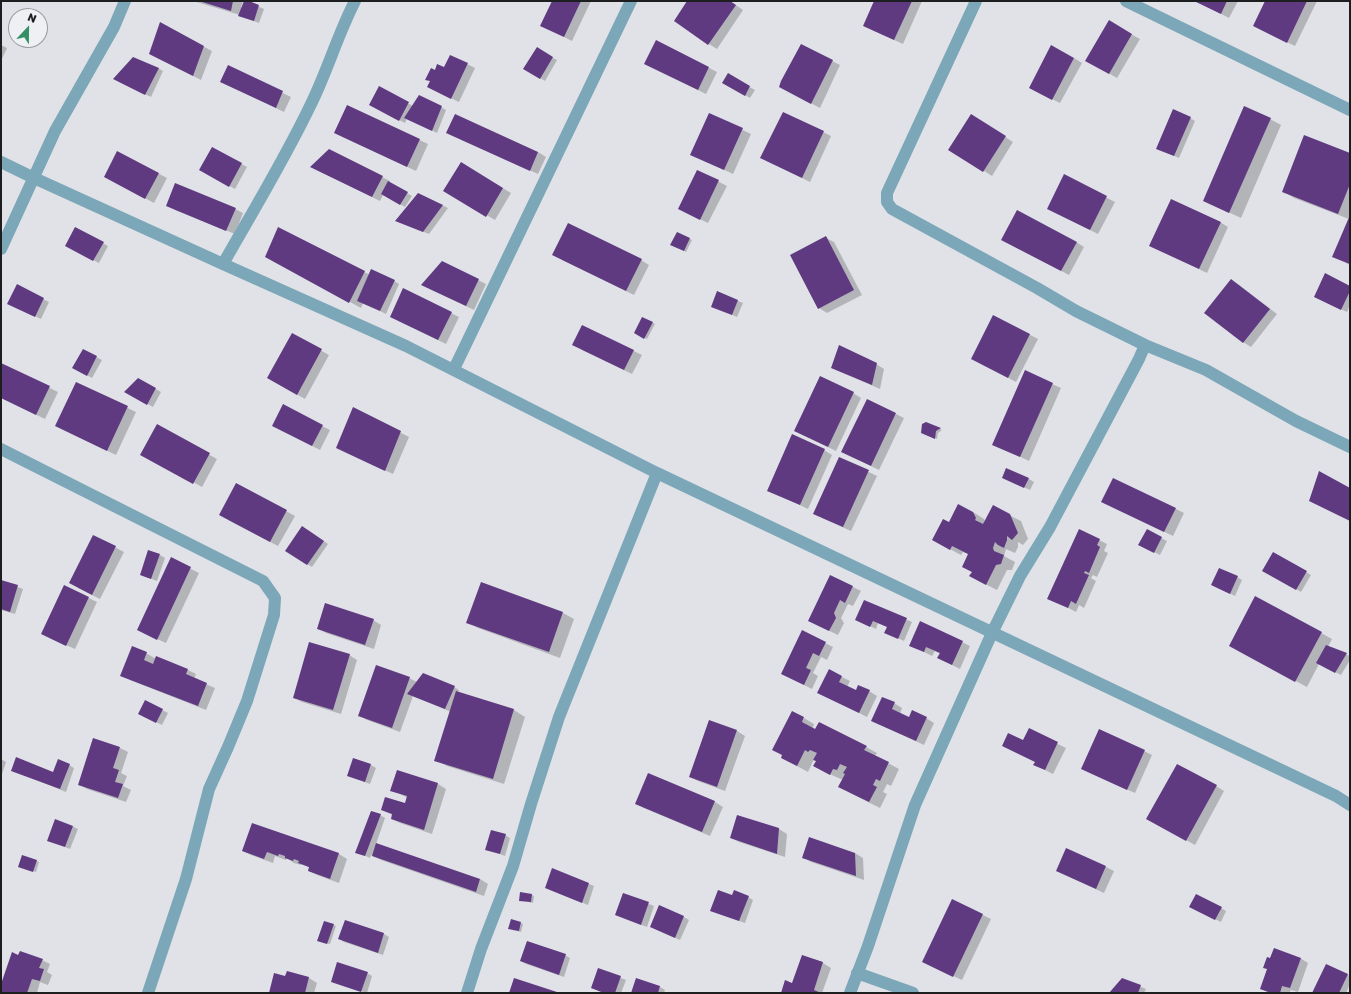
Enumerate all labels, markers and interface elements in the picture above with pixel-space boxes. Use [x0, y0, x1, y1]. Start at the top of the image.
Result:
north arrow [8, 8, 48, 48]
text: N [26, 10, 39, 25]

